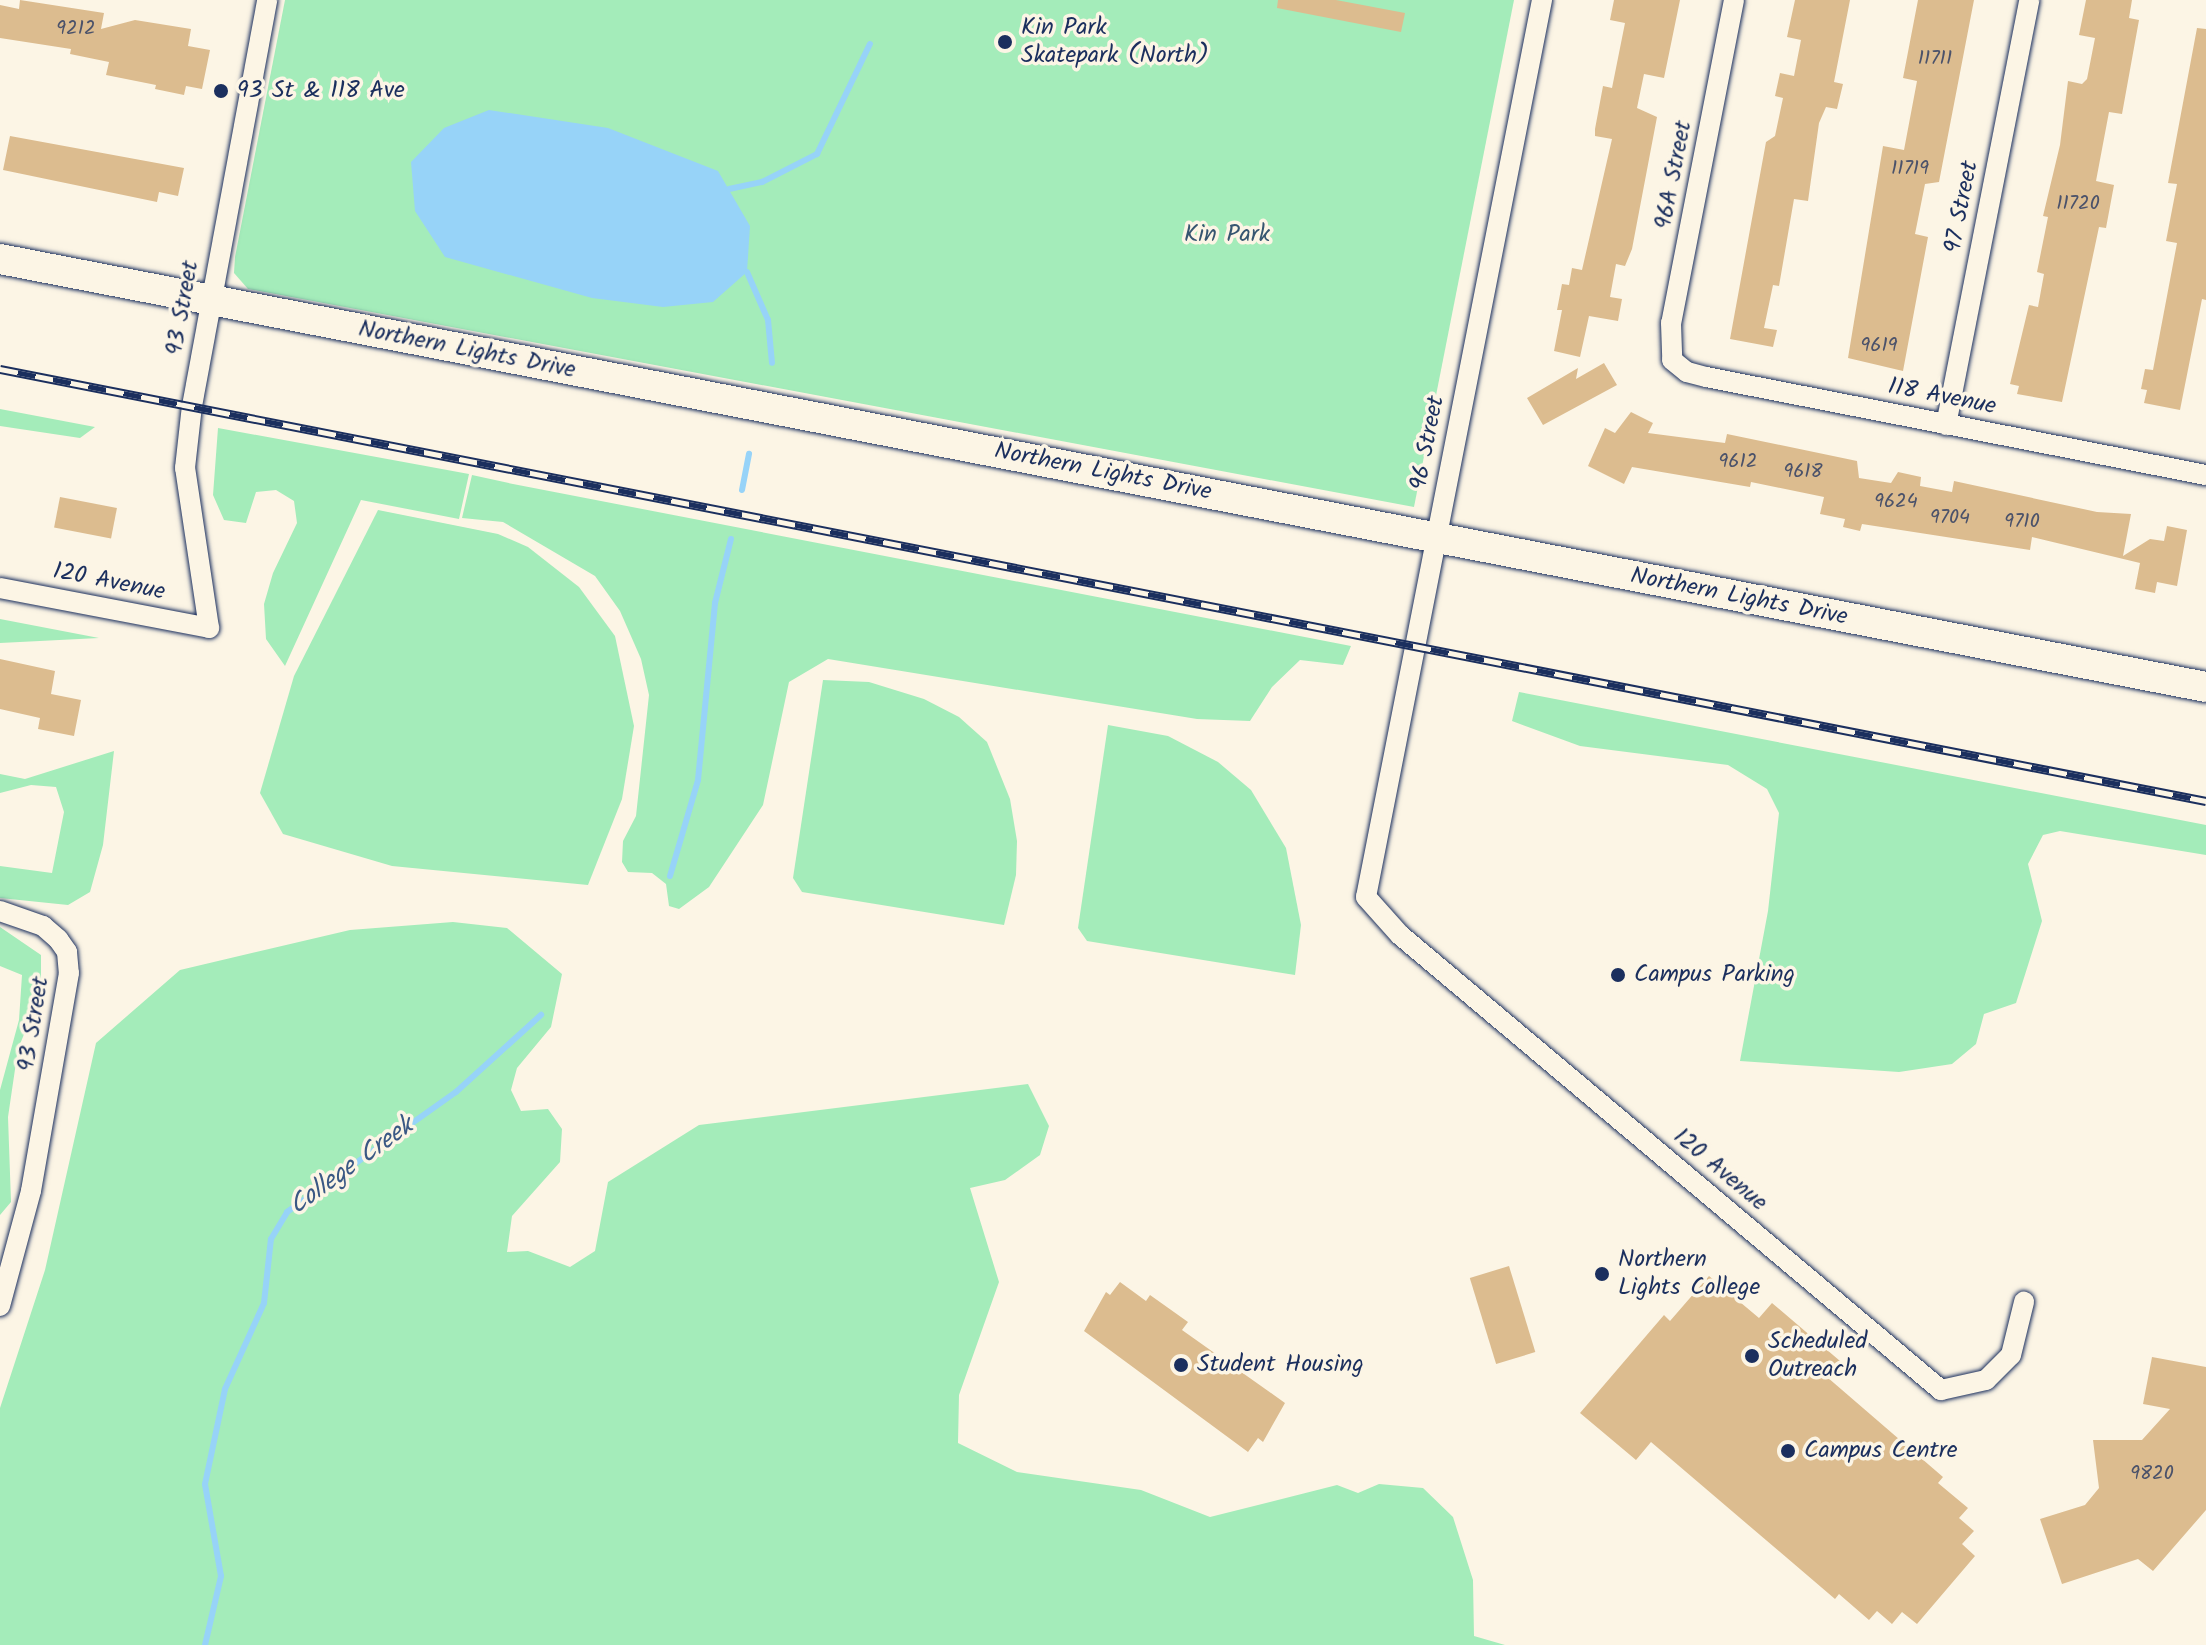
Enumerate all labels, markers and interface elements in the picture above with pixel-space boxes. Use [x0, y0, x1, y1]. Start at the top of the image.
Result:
place label: Kin Park Skatepark (North) [1021, 14, 1209, 70]
house number: 9212 [56, 17, 96, 41]
marker: Kin Park Skatepark (North) [996, 33, 1014, 51]
house number: 11711 [1918, 47, 1952, 71]
place label: 93 St & 118 Ave [237, 77, 405, 105]
marker: 93 St & 118 Ave [212, 82, 230, 100]
street label: 96A Street [1649, 118, 1699, 232]
house number: 11719 [1891, 157, 1929, 181]
street label: 97 Street [1939, 158, 1985, 256]
house number: 11720 [2056, 192, 2100, 216]
park label: Kin Park [1184, 221, 1270, 249]
street label: 93 Street [160, 258, 206, 358]
street label: Northern Lights Drive [356, 315, 578, 385]
house number: 9619 [1861, 334, 1897, 358]
street label: 118 Avenue [1885, 372, 1999, 422]
street label: 96 Street [1405, 393, 1451, 493]
street label: Northern Lights Drive [992, 437, 1214, 507]
house number: 9612 [1719, 450, 1757, 474]
house number: 9618 [1783, 460, 1823, 484]
house number: 9624 [1874, 490, 1918, 514]
house number: 9704 [1930, 506, 1970, 530]
house number: 9710 [2004, 510, 2040, 534]
street label: 120 Avenue [50, 557, 168, 607]
street label: Northern Lights Drive [1628, 562, 1850, 632]
place label: Campus Parking [1634, 961, 1795, 989]
marker: Campus Parking [1609, 966, 1627, 984]
street label: 93 Street [12, 974, 56, 1074]
water label: College Creek [284, 1111, 420, 1223]
street label: 120 Avenue [1667, 1122, 1773, 1218]
place label: Northern Lights College [1618, 1246, 1760, 1302]
marker: Northern Lights College [1593, 1265, 1611, 1283]
place label: Scheduled Outreach [1768, 1328, 1867, 1384]
marker: Scheduled Outreach [1743, 1347, 1761, 1365]
place label: Student Housing [1197, 1351, 1364, 1379]
marker: Student Housing [1172, 1356, 1190, 1374]
place label: Campus Centre [1804, 1437, 1958, 1465]
marker: Campus Centre [1779, 1442, 1797, 1460]
house number: 9820 [2130, 1462, 2174, 1486]

